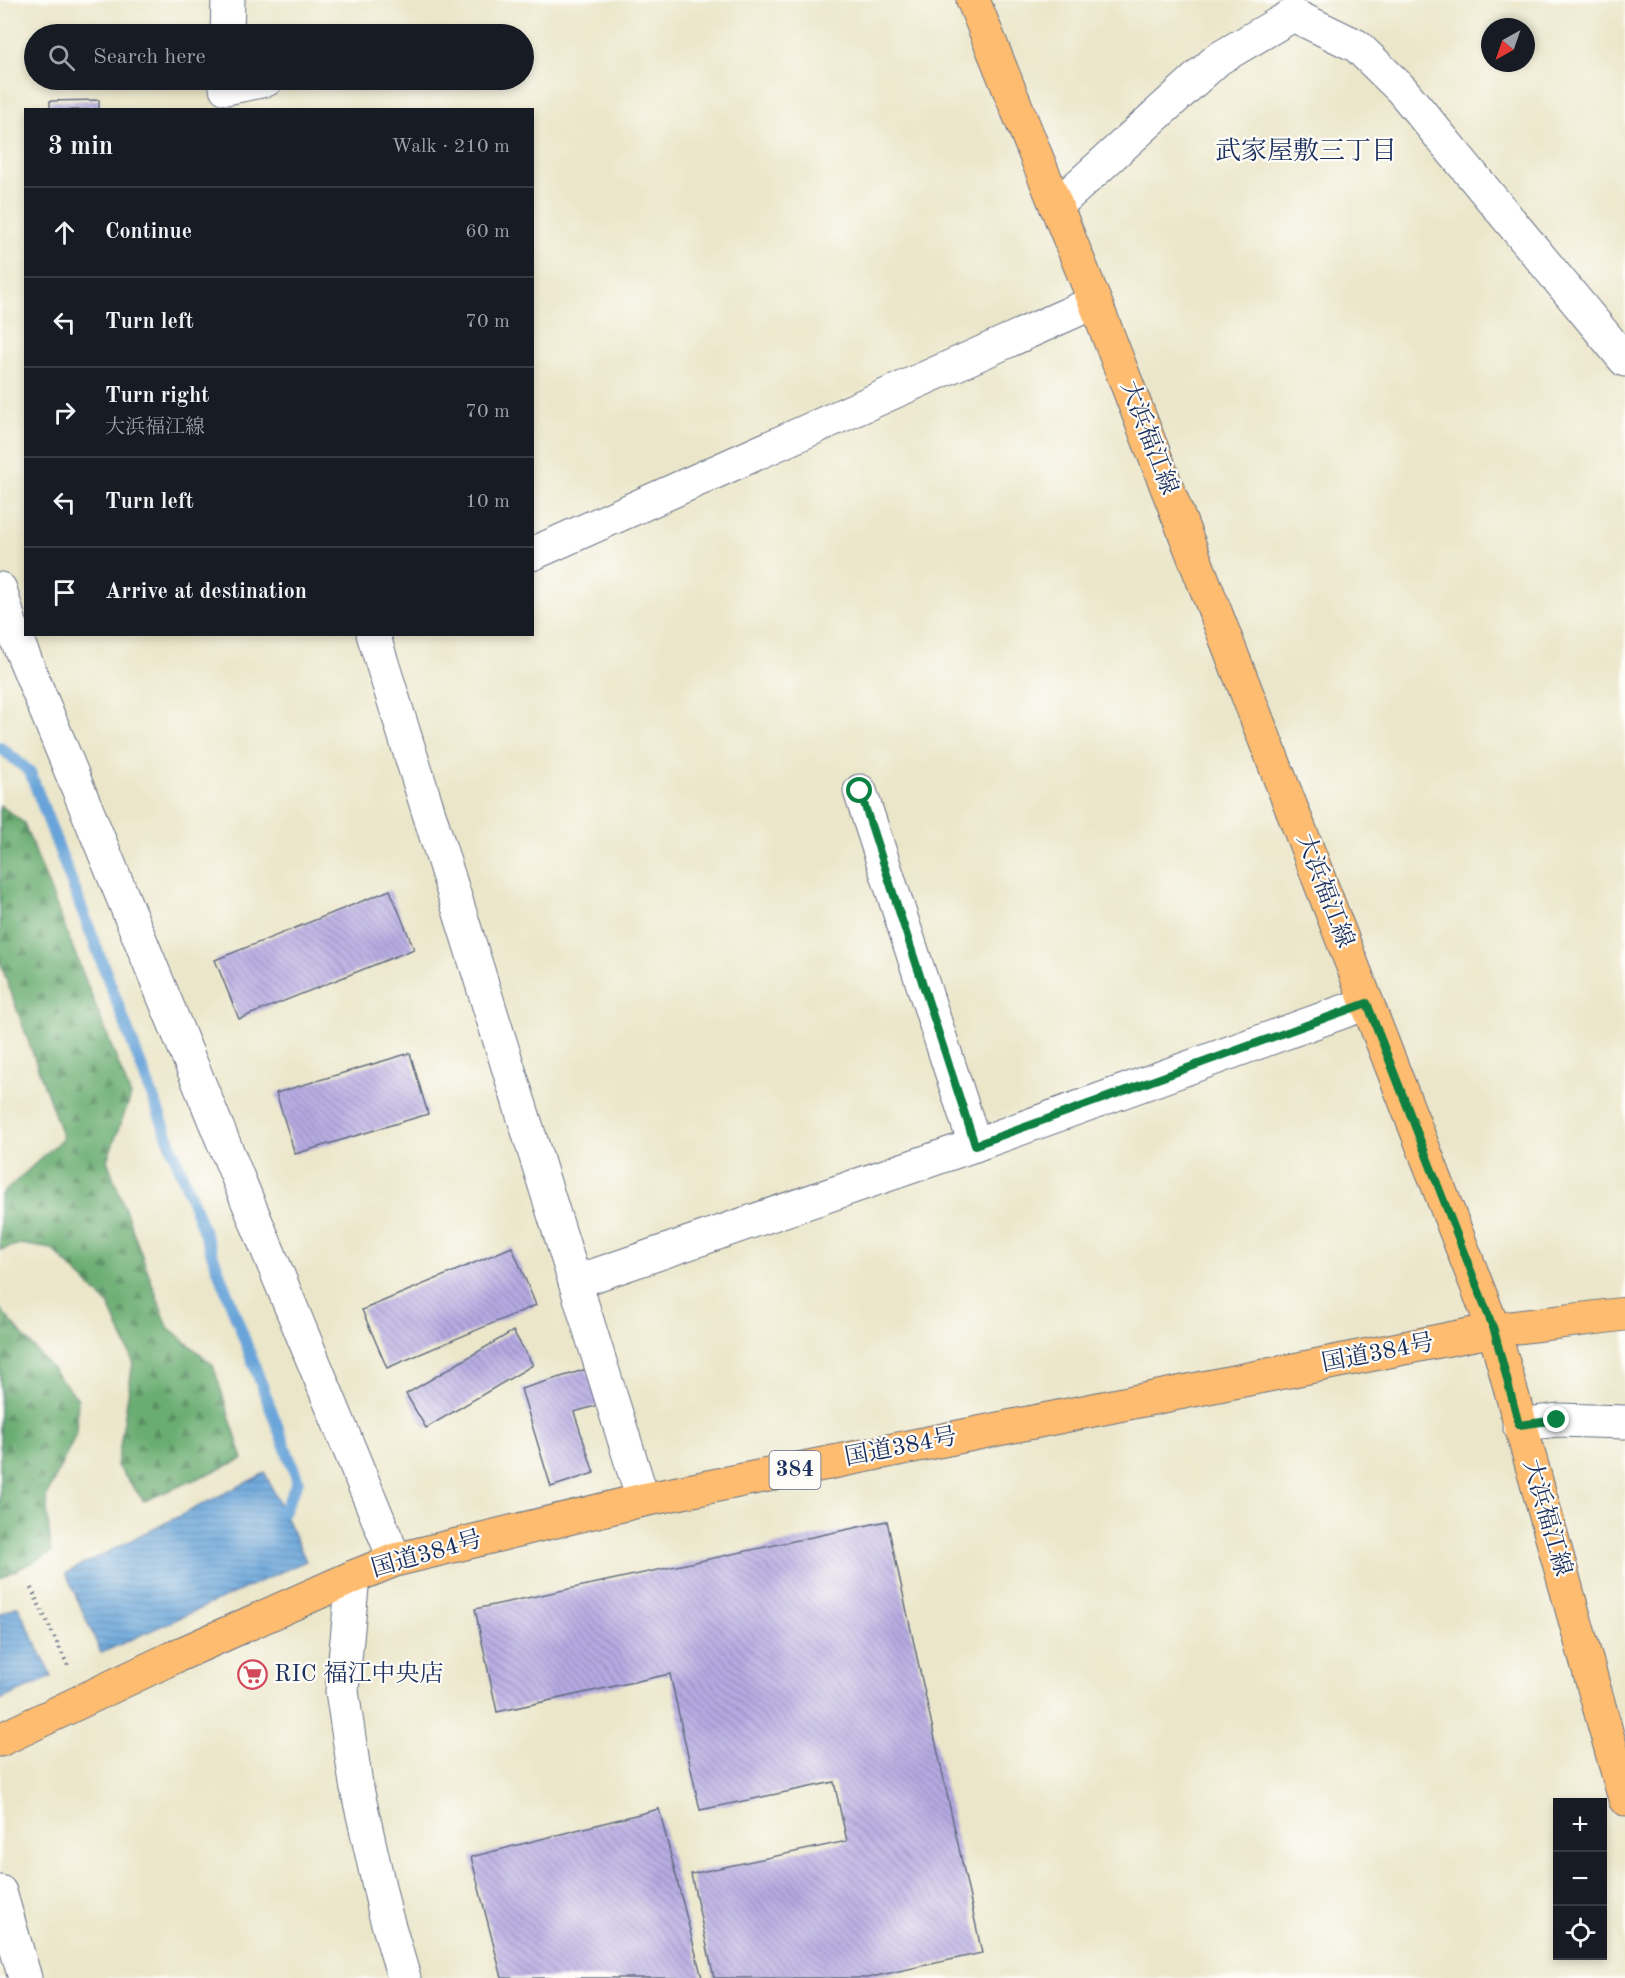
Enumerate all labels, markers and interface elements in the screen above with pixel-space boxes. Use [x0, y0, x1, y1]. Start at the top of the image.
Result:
north arrow [1481, 18, 1535, 72]
search box [24, 24, 534, 90]
icon: search [45, 41, 78, 74]
text: Search here [93, 46, 206, 68]
text: 3 min [48, 134, 113, 160]
text: Walk · 210 m [391, 137, 510, 157]
district label: 武家屋敷三丁目 [1215, 137, 1397, 165]
icon: ahead [48, 216, 81, 249]
text: Continue [105, 221, 192, 243]
text: 60 m [465, 222, 510, 242]
icon: left [48, 306, 81, 339]
text: Turn left [105, 311, 194, 333]
text: 70 m [465, 312, 510, 332]
street label: 大浜福江線 [1115, 377, 1184, 498]
text: Turn right [105, 385, 209, 407]
icon: right [48, 396, 81, 429]
text: 70 m [465, 402, 510, 422]
text: 大浜福江線 [105, 418, 205, 438]
icon: left [48, 486, 81, 519]
text: Turn left [105, 491, 194, 513]
text: 10 m [465, 492, 510, 512]
icon: arrive [48, 576, 81, 609]
text: Arrive at destination [105, 581, 307, 603]
route start [846, 777, 872, 803]
street label: 大浜福江線 [1291, 830, 1360, 951]
street label: 国道384号 [1319, 1328, 1436, 1377]
route end [1543, 1406, 1569, 1432]
street label: 国道384号 [842, 1422, 959, 1471]
road number: 384 [770, 1451, 820, 1489]
street label: 大浜福江線 [1518, 1456, 1577, 1579]
street label: 国道384号 [368, 1525, 485, 1582]
supermarket icon: RIC 福江中央店 [237, 1659, 269, 1691]
place label: RIC 福江中央店 [274, 1660, 443, 1687]
map controls [1553, 1798, 1607, 1960]
button: + [1553, 1798, 1607, 1852]
button: − [1553, 1852, 1607, 1906]
button: locate [1553, 1906, 1607, 1960]

